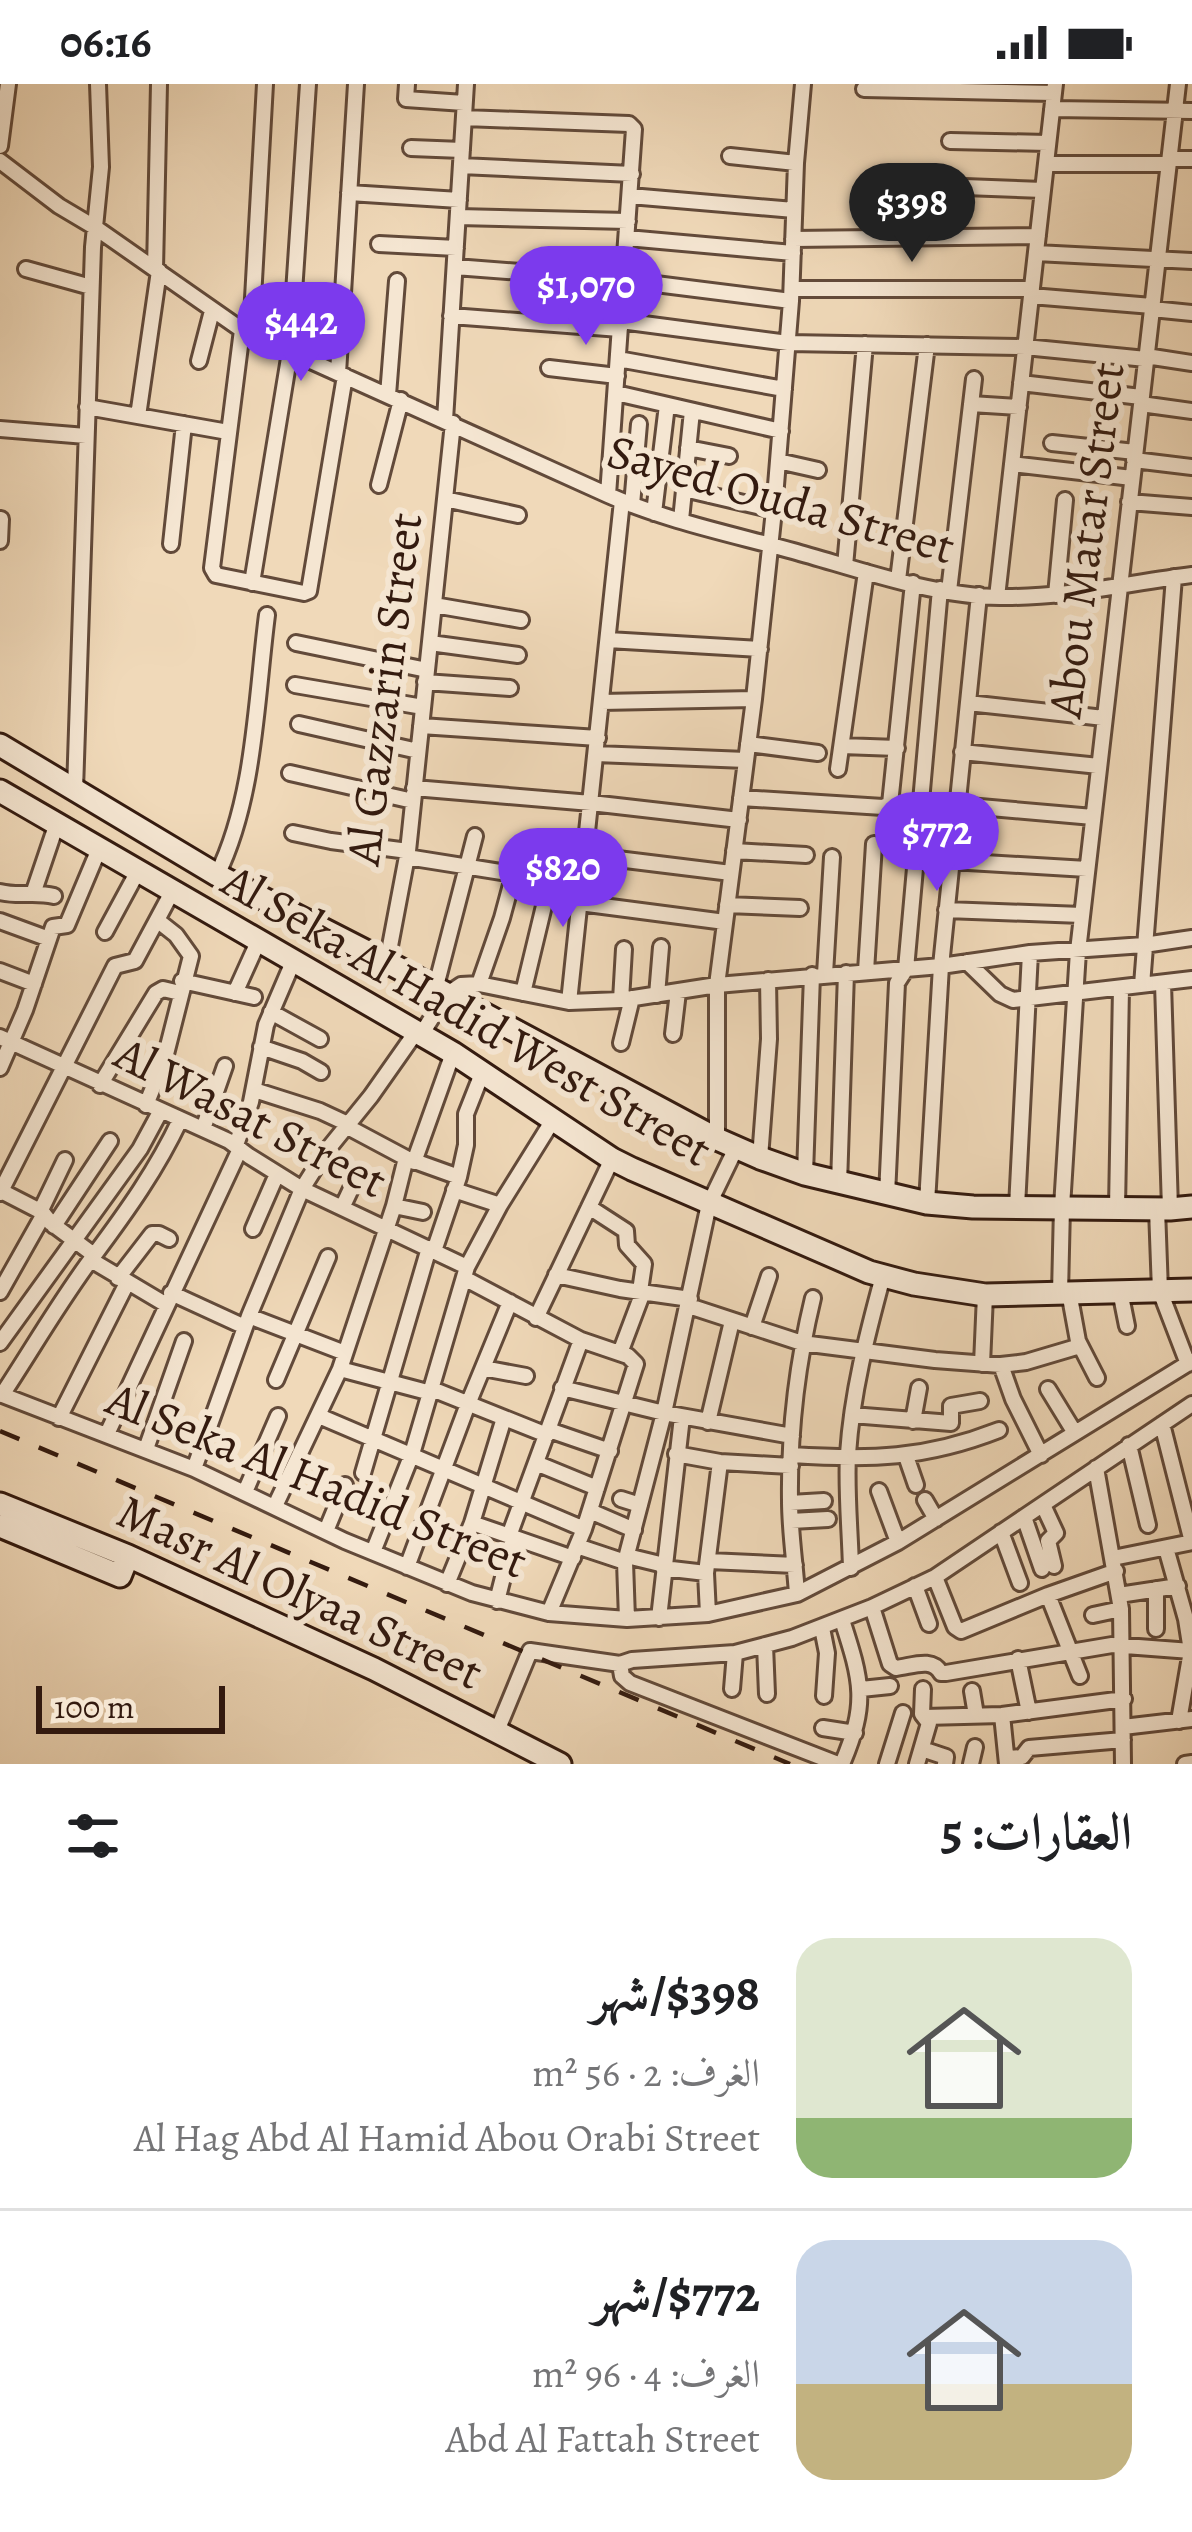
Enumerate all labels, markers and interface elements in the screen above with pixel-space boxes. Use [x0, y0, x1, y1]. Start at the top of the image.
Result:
text: 06:16 [60, 11, 152, 73]
pin: $398 [841, 163, 983, 265]
text: $398 [876, 175, 948, 228]
pin: $1,070 [488, 246, 684, 348]
text: $1,070 [537, 258, 635, 311]
pin: $442 [230, 282, 372, 384]
text: $442 [264, 294, 338, 347]
street label: Abou Matar Street [1031, 359, 1141, 722]
street label: Sayed Ouda Street [600, 418, 962, 580]
street label: Al Gazzarin Street [330, 509, 438, 870]
pin: $772 [866, 792, 1008, 894]
text: $772 [902, 804, 972, 857]
pin: $820 [492, 828, 634, 930]
text: $820 [525, 840, 601, 893]
street label: Al Seka Al Hadid West Street [209, 847, 724, 1182]
street label: Al Wasat Street [103, 1020, 398, 1214]
street label: Al Seka Al Hadid Street [96, 1365, 537, 1594]
street label: Masr Al Olyaa Street [107, 1478, 493, 1706]
scale bar [36, 1680, 225, 1733]
text: 100 m [54, 1684, 134, 1729]
text: العقارات: 5 [941, 1797, 1132, 1867]
icon: filters [60, 1803, 126, 1869]
text: $398/شهر [591, 1958, 760, 2028]
icon: home [892, 1986, 1036, 2130]
text: الغرف: 2 · 56 m² [532, 2046, 760, 2099]
text: Al Hag Abd Al Hamid Abou Orabi Street [134, 2111, 760, 2164]
text: $772/شهر [593, 2259, 760, 2329]
icon: home [892, 2288, 1036, 2432]
text: الغرف: 4 · 96 m² [532, 2347, 760, 2400]
text: Abd Al Fattah Street [445, 2412, 760, 2465]

